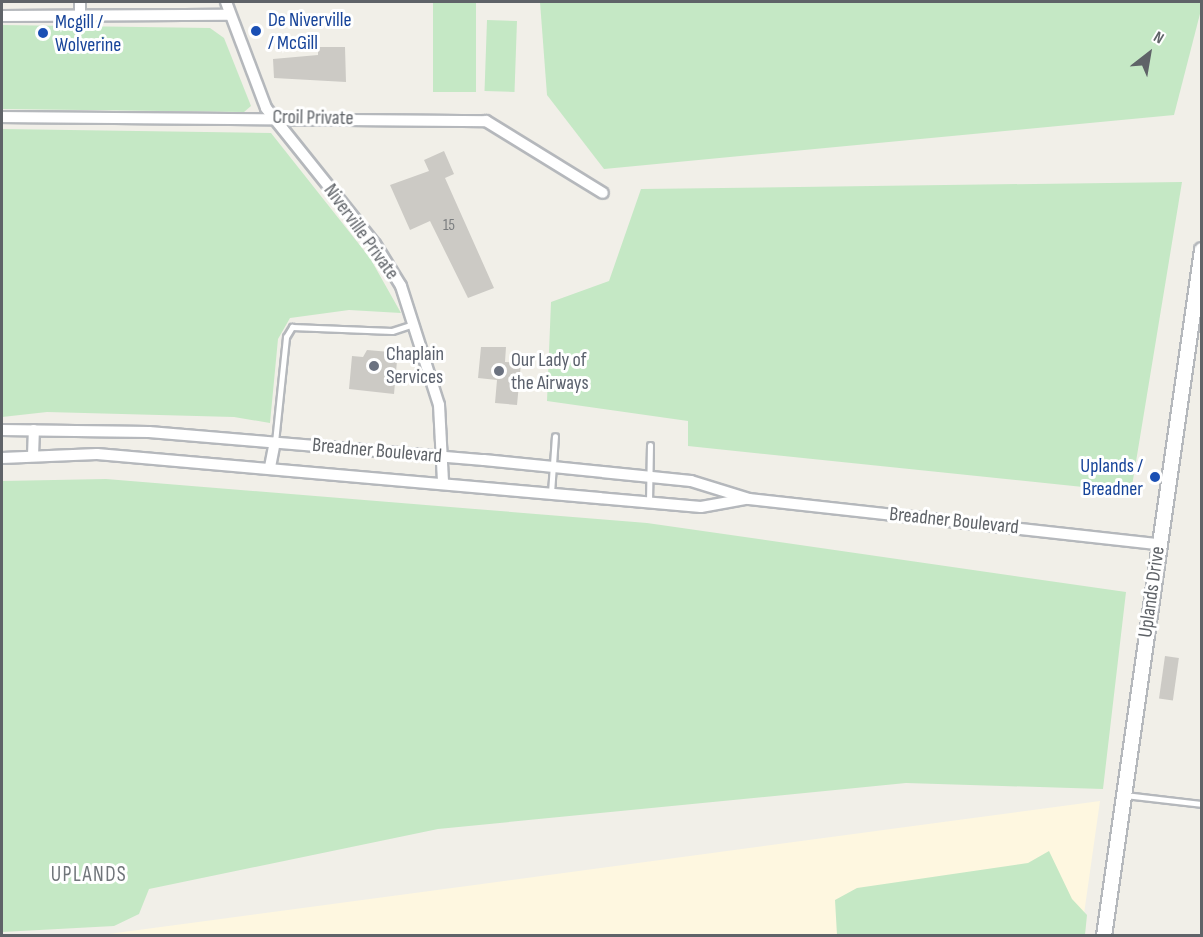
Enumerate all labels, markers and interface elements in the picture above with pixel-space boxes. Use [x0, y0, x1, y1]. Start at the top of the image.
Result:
place label: De Niverville / McGill [268, 8, 351, 55]
place label: Mcgill / Wolverine [55, 10, 121, 57]
marker: De Niverville / McGill [249, 24, 263, 38]
north arrow [1119, 24, 1179, 84]
marker: Mcgill / Wolverine [36, 26, 50, 40]
text: N [1150, 28, 1167, 48]
street label: Croil Private [272, 105, 354, 131]
street label: Niverville Private [318, 179, 404, 285]
house number: 15 [443, 216, 455, 236]
place label: Chaplain Services [386, 342, 444, 389]
place label: Our Lady of the Airways [511, 348, 589, 395]
marker: Chaplain Services [367, 359, 381, 373]
marker: Our Lady of the Airways [492, 364, 506, 378]
street label: Breadner Boulevard [311, 433, 443, 469]
place label: Uplands / Breadner [1080, 454, 1143, 501]
marker: Uplands / Breadner [1148, 470, 1162, 484]
street label: Breadner Boulevard [888, 502, 1020, 540]
street label: Uplands Drive [1134, 545, 1170, 639]
district label: UPLANDS [51, 862, 127, 888]

